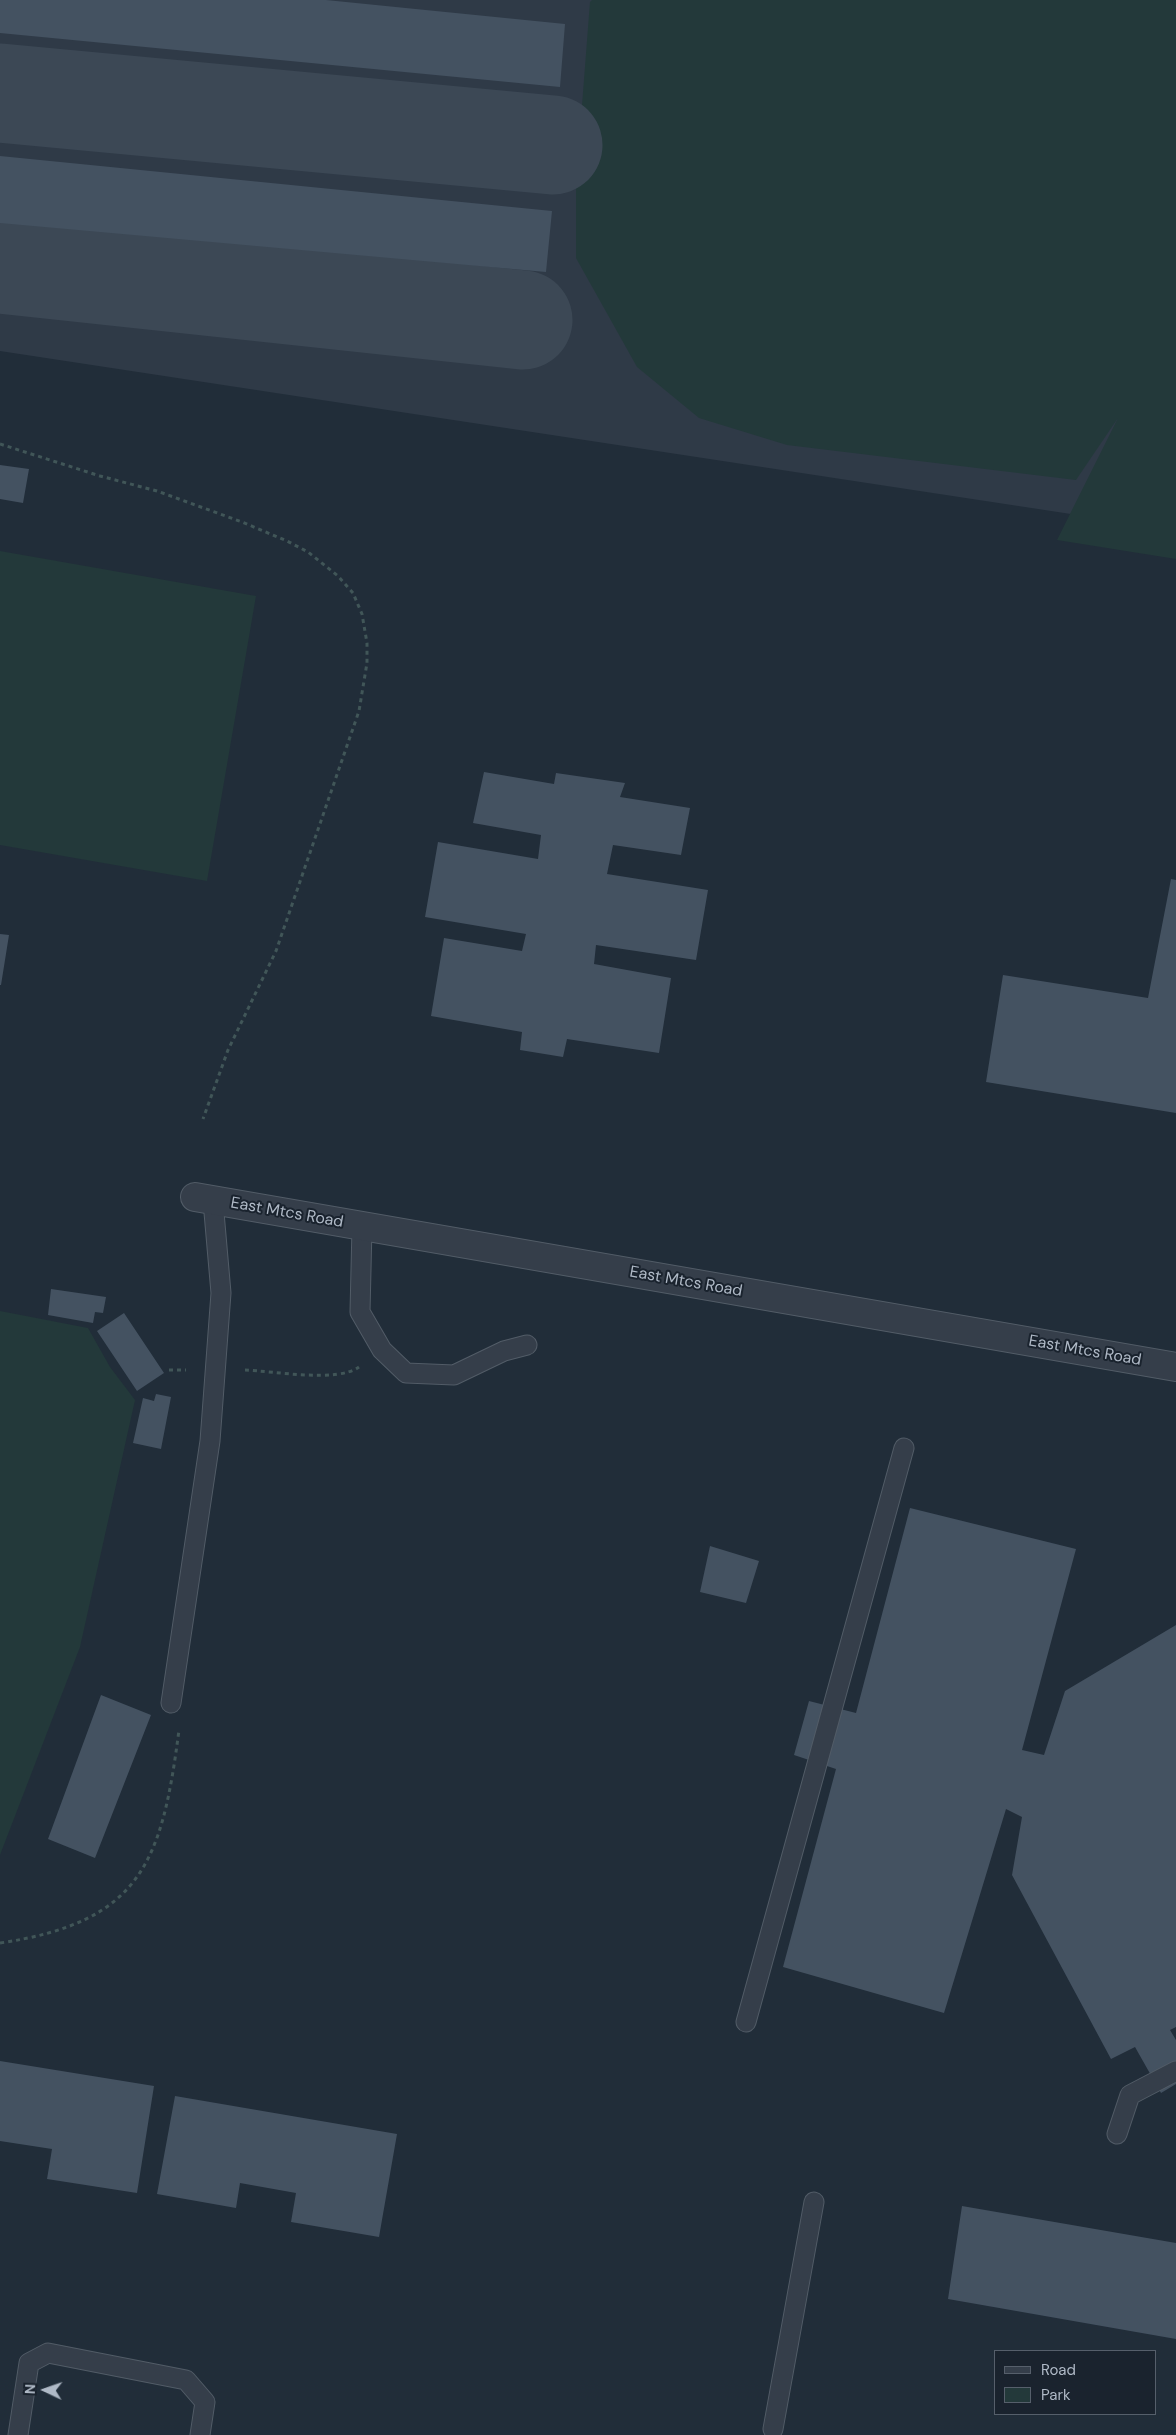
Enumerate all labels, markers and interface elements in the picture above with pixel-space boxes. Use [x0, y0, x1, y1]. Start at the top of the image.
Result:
street label: East Mtcs Road [229, 1194, 345, 1232]
street label: East Mtcs Road [628, 1263, 744, 1301]
street label: East Mtcs Road [1027, 1332, 1143, 1370]
legend [994, 2350, 1156, 2415]
text: Road [1041, 2360, 1076, 2380]
north arrow [20, 2365, 70, 2415]
text: N [21, 2384, 39, 2395]
text: Park [1041, 2385, 1071, 2405]

